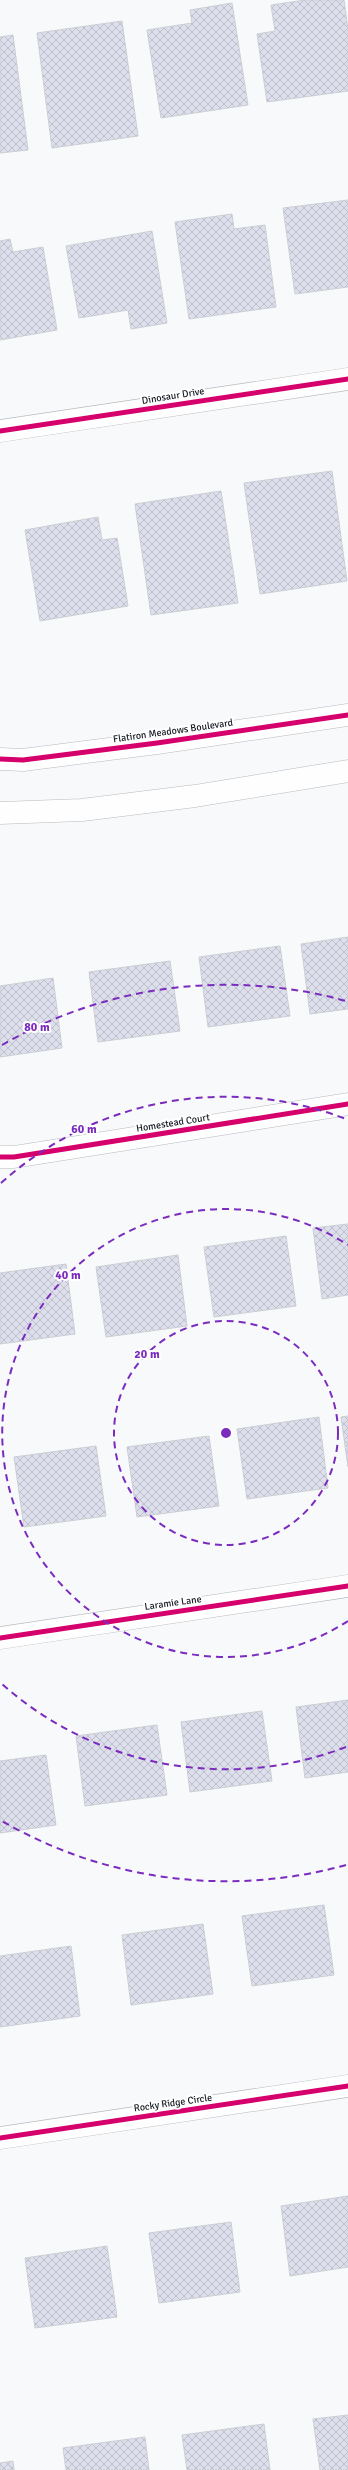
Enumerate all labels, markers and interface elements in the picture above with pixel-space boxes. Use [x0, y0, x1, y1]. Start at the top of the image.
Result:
street label: Dinosaur Drive [141, 385, 205, 407]
street label: Flatiron Meadows Boulevard [112, 717, 234, 745]
text: 80 m [24, 1020, 50, 1035]
street label: Homestead Court [135, 1111, 211, 1135]
text: 60 m [71, 1122, 97, 1137]
text: 40 m [55, 1268, 81, 1283]
text: 20 m [134, 1347, 160, 1362]
centre of rings [219, 1426, 233, 1440]
street label: Laramie Lane [144, 1593, 202, 1613]
street label: Rocky Ridge Circle [133, 2092, 213, 2114]

